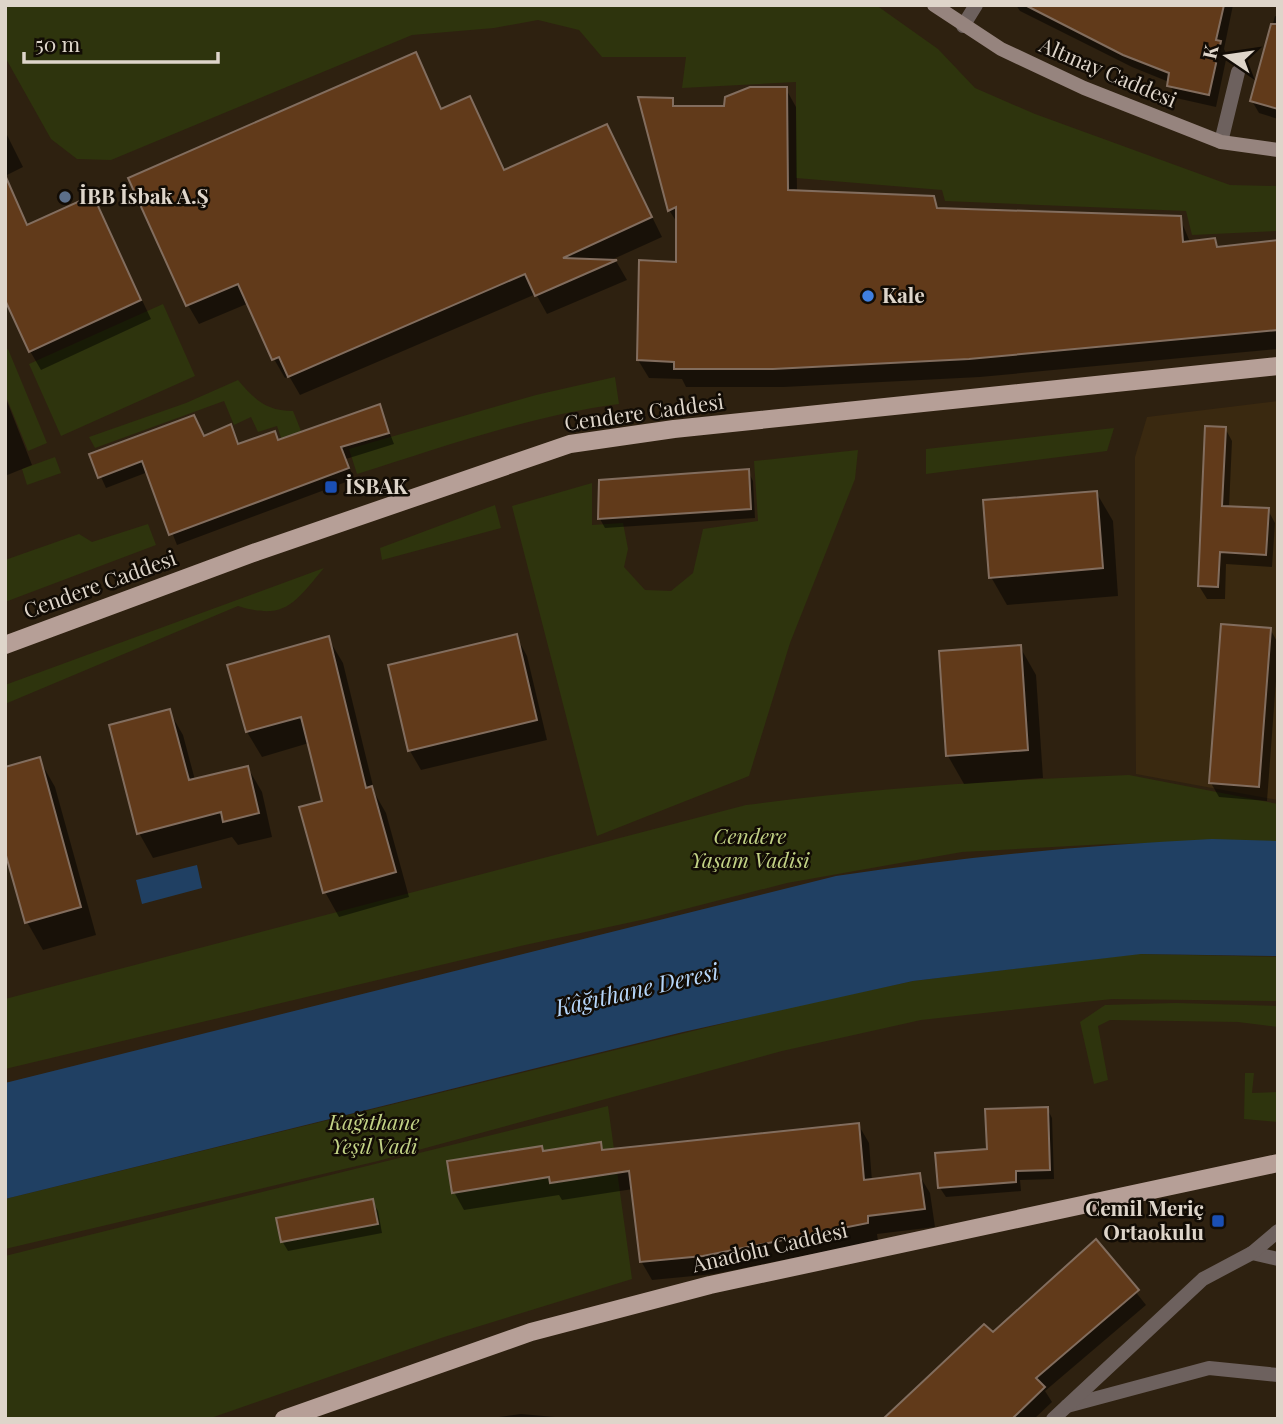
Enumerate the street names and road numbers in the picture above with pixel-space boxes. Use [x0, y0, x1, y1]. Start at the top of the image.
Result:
street label: Altınay Caddesi [1035, 29, 1182, 113]
street label: Cendere Caddesi [562, 386, 725, 436]
street label: Cendere Caddesi [19, 542, 180, 624]
street label: Anadolu Caddesi [688, 1215, 850, 1278]

